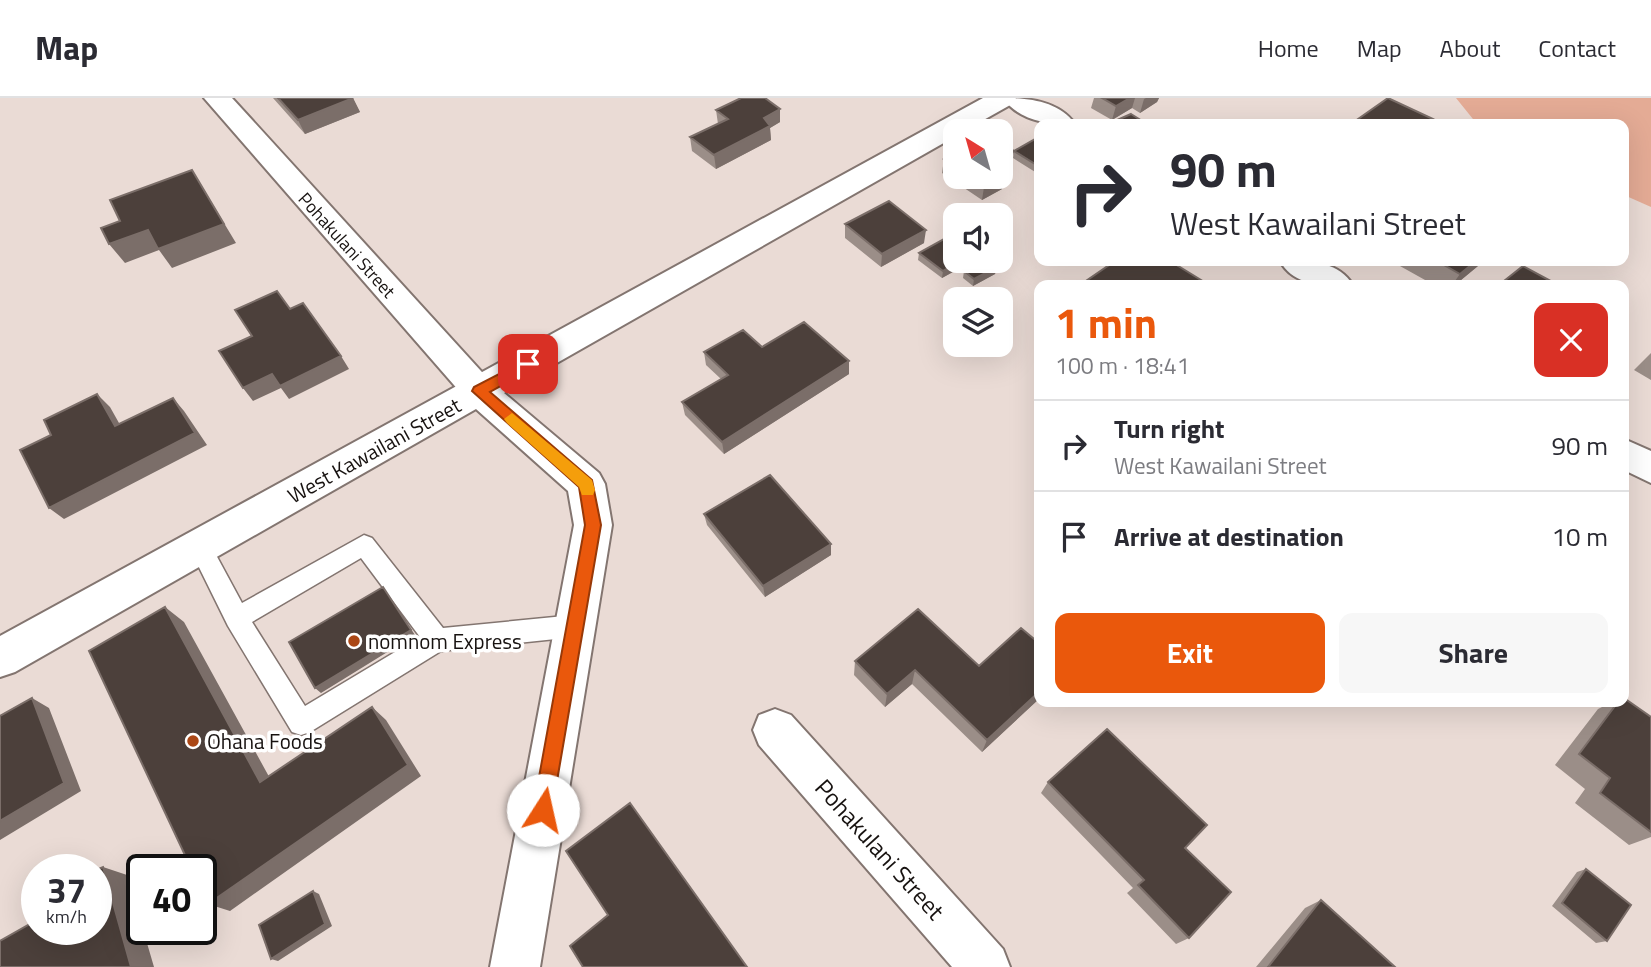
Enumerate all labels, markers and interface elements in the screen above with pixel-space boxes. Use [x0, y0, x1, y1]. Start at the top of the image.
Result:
text: Map [35, 23, 98, 73]
text: Home [1258, 30, 1319, 66]
text: Map [1357, 30, 1402, 66]
text: About [1440, 30, 1500, 66]
text: Contact [1538, 30, 1616, 66]
north arrow [943, 119, 1013, 189]
map controls [943, 119, 1013, 357]
text: 90 m [1170, 131, 1277, 206]
icon: right [1055, 147, 1146, 238]
street label: Pohakulani Street [292, 186, 402, 304]
text: West Kawailani Street [1170, 199, 1466, 247]
button: sound [943, 203, 1013, 273]
button: layers [943, 287, 1013, 357]
text: 1 min [1055, 290, 1157, 354]
button: close [1534, 303, 1608, 377]
pin [498, 334, 558, 394]
icon: arrive [509, 345, 547, 383]
text: 100 m · 18:41 [1055, 348, 1190, 383]
street label: West Kawailani Street [281, 389, 467, 511]
text: Turn right [1114, 409, 1225, 448]
text: 90 m [1551, 426, 1608, 465]
icon: right [1055, 427, 1093, 465]
text: West Kawailani Street [1114, 448, 1327, 483]
text: Arrive at destination [1114, 517, 1344, 556]
text: 10 m [1551, 517, 1608, 556]
icon: arrive [1055, 518, 1093, 556]
button: Exit [1055, 613, 1325, 693]
button: Share [1339, 613, 1608, 693]
place label: nomnom Express [368, 625, 522, 657]
marker: nomnom Express [346, 633, 362, 649]
place label: Ohana Foods [207, 725, 323, 757]
marker: Ohana Foods [185, 733, 201, 749]
street label: Pohakulani Street [807, 771, 954, 928]
position arrow [506, 773, 580, 847]
speed limit sign: 40 [126, 854, 217, 945]
text: 37 [47, 863, 86, 917]
text: km/h [46, 903, 87, 930]

